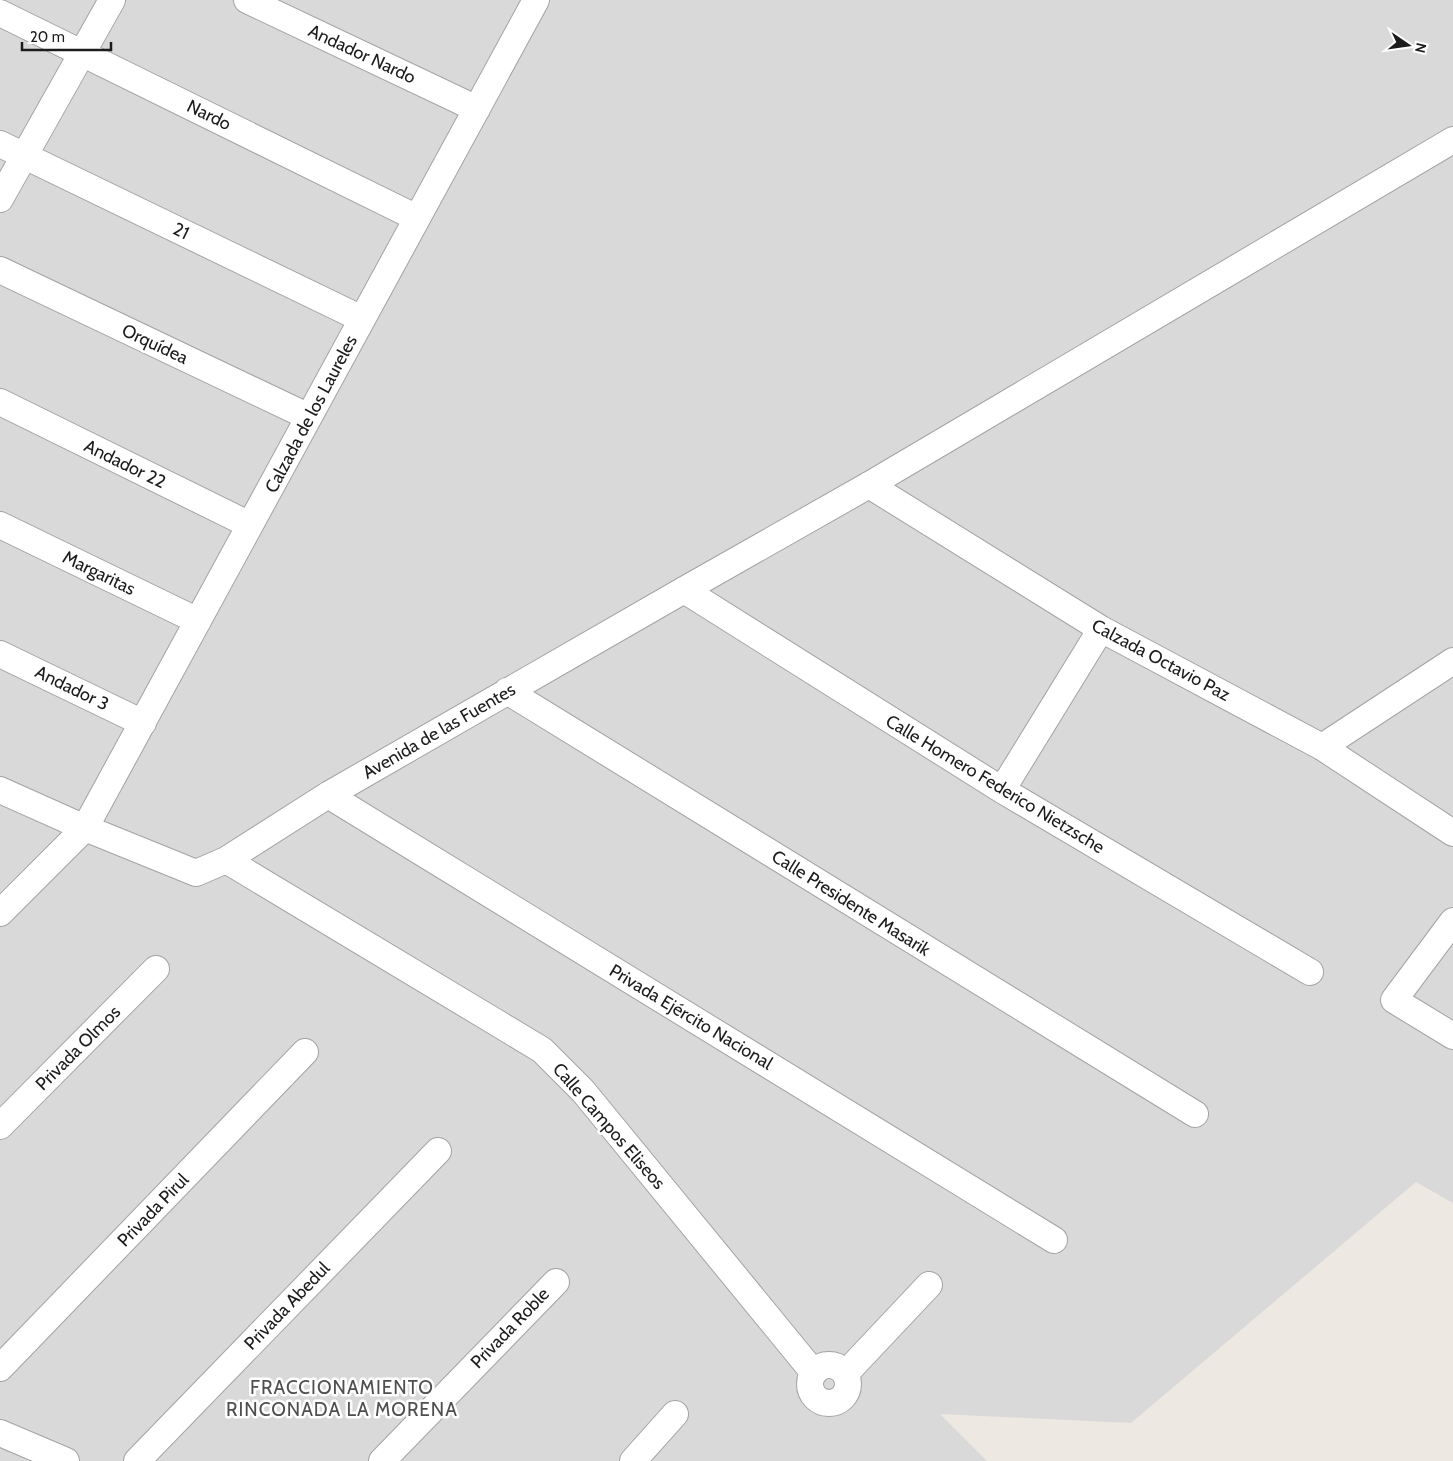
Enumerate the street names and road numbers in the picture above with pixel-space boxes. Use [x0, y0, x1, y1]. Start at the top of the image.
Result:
street label: Andador Nardo [305, 20, 419, 88]
street label: Nardo [183, 95, 235, 135]
street label: 21 [169, 218, 193, 244]
street label: Orquídea [118, 319, 192, 369]
street label: Calzada de los Laureles [260, 331, 362, 497]
street label: Andador 22 [81, 435, 169, 493]
street label: Margaritas [59, 546, 139, 600]
street label: Calzada Octavio Paz [1088, 614, 1235, 706]
street label: Andador 3 [32, 661, 112, 715]
street label: Avenida de las Fuentes [359, 678, 519, 784]
street label: Calle Homero Federico Nietzsche [882, 710, 1108, 858]
street label: Calle Presidente Masarik [768, 845, 935, 961]
street label: Privada Ejército Nacional [605, 960, 777, 1075]
street label: Privada Olmos [31, 1001, 125, 1095]
street label: Calle Campos Eliseos [548, 1058, 670, 1194]
street label: Privada Pirul [113, 1168, 194, 1251]
street label: Privada Abedul [240, 1257, 335, 1355]
street label: Privada Roble [466, 1283, 554, 1373]

